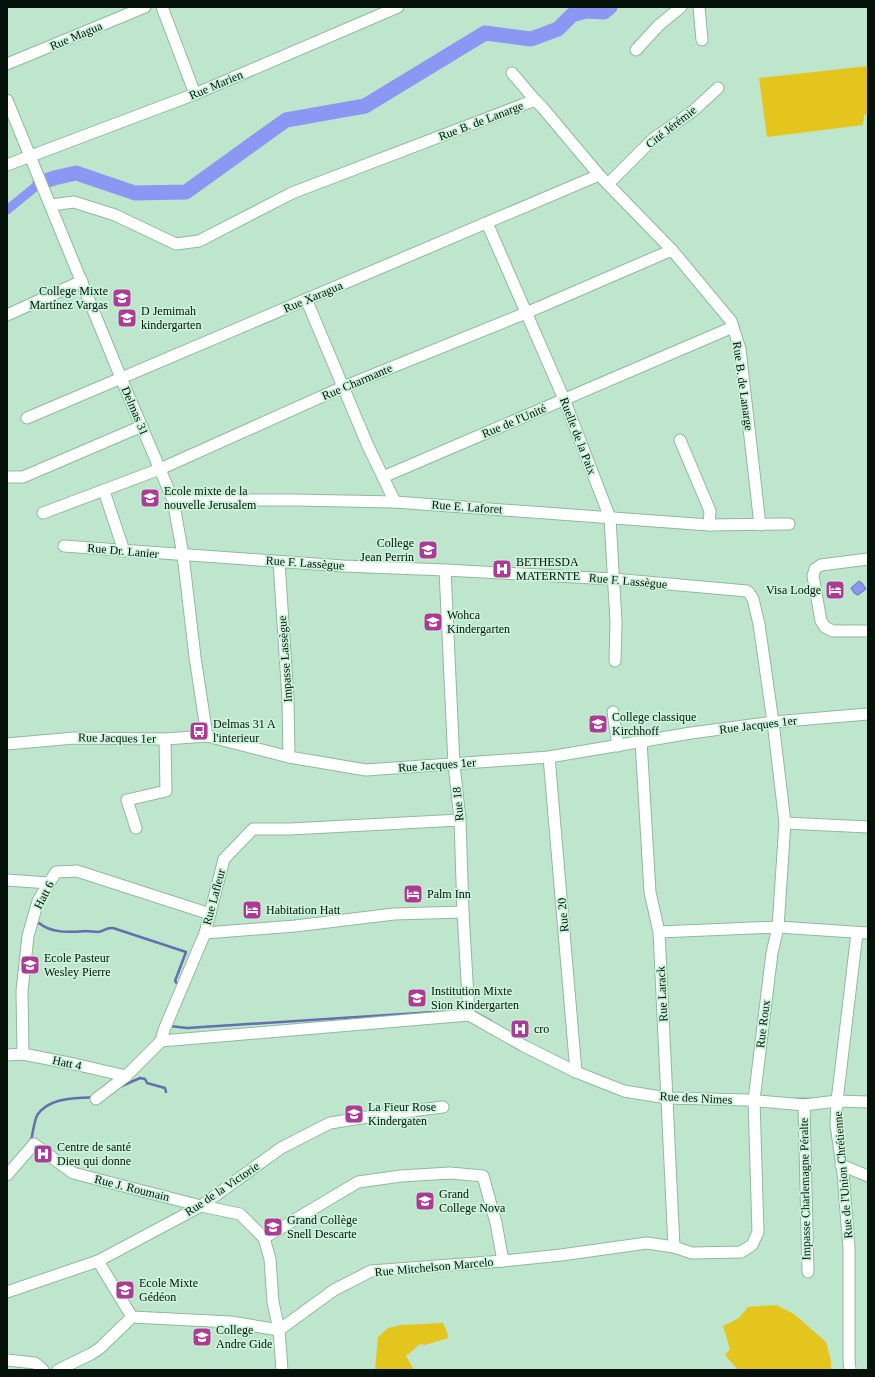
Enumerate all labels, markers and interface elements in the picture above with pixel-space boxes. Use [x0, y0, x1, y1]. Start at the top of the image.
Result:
street label: Rue Magua [48, 18, 105, 53]
street label: Rue Marien [187, 67, 245, 103]
street label: Rue B. de Lanarge [437, 98, 525, 144]
street label: Cité Jérémie [643, 103, 699, 151]
street label: Rue Xaragua [281, 278, 345, 316]
place label: College Mixte Martínez Vargas [29, 284, 108, 312]
school or university icon: College Mixte Martínez Vargas [111, 287, 133, 309]
place label: D Jemimah kindergarten [141, 304, 201, 332]
school or university icon: D Jemimah kindergarten [116, 307, 138, 329]
street label: Rue B. de Lanarge [730, 341, 756, 431]
street label: Rue Charmante [320, 361, 394, 403]
street label: Delmas 31 [118, 384, 152, 438]
street label: Ruelle de la Paix [557, 395, 599, 477]
street label: Rue de l'Unité [480, 401, 548, 441]
place label: Ecole mixte de la nouvelle Jerusalem [164, 484, 257, 512]
school or university icon: Ecole mixte de la nouvelle Jerusalem [139, 487, 161, 509]
street label: Rue E. Laforet [431, 498, 504, 517]
place label: College Jean Perrin [360, 536, 414, 564]
school or university icon: College Jean Perrin [417, 539, 439, 561]
street label: Rue Dr. Lanier [87, 541, 159, 561]
street label: Rue F. Lassègue [265, 553, 345, 573]
place label: BETHESDA MATERNTE [516, 555, 580, 583]
hospital icon: BETHESDA MATERNTE [491, 558, 513, 580]
street label: Rue F. Lassègue [588, 571, 668, 591]
hotel icon: Visa Lodge [824, 579, 846, 601]
place label: Visa Lodge [766, 583, 821, 597]
place label: Wohca Kindergarten [447, 608, 510, 636]
school or university icon: Wohca Kindergarten [422, 611, 444, 633]
street label: Impasse Lassègue [275, 615, 295, 703]
place label: College classique Kirchhoff [612, 710, 696, 738]
school or university icon: College classique Kirchhoff [587, 713, 609, 735]
street label: Rue Jacques 1er [718, 713, 798, 737]
place label: Delmas 31 A l'interieur [213, 717, 276, 745]
bus stop icon: Delmas 31 A l'interieur [188, 720, 210, 742]
street label: Rue Jacques 1er [78, 730, 156, 746]
street label: Rue Jacques 1er [398, 755, 476, 775]
street label: Rue 18 [450, 786, 466, 822]
street label: Rue Lafleur [200, 867, 228, 927]
street label: Hatt 6 [31, 879, 57, 911]
hotel icon: Palm Inn [402, 883, 424, 905]
place label: Palm Inn [427, 887, 471, 901]
street label: Rue 20 [555, 897, 571, 933]
hotel icon: Habitation Hatt [241, 899, 263, 921]
place label: Habitation Hatt [266, 903, 341, 917]
place label: Ecole Pasteur Wesley Pierre [44, 951, 111, 979]
school or university icon: Ecole Pasteur Wesley Pierre [19, 954, 41, 976]
street label: Rue Larack [654, 966, 670, 1022]
place label: Institution Mixte Sion Kindergarten [431, 984, 519, 1012]
school or university icon: Institution Mixte Sion Kindergarten [406, 987, 428, 1009]
street label: Rue Roux [753, 999, 773, 1049]
hospital icon: cro [509, 1018, 531, 1040]
place label: cro [534, 1022, 549, 1036]
street label: Hatt 4 [51, 1053, 83, 1073]
street label: Rue des Nimes [659, 1089, 733, 1107]
place label: La Fieur Rose Kindergaten [368, 1100, 436, 1128]
school or university icon: La Fieur Rose Kindergaten [343, 1103, 365, 1125]
street label: Rue de l'Union Chrétienne [830, 1111, 856, 1239]
street label: Impasse Charlemagne Péralte [797, 1118, 813, 1260]
place label: Centre de santé Dieu qui donne [57, 1140, 131, 1168]
hospital icon: Centre de santé Dieu qui donne [32, 1143, 54, 1165]
street label: Rue de la Victorie [182, 1159, 262, 1219]
street label: Rue J. Roumain [93, 1172, 171, 1204]
place label: Grand College Nova [439, 1187, 506, 1215]
school or university icon: Grand College Nova [414, 1190, 436, 1212]
place label: Grand Collège Snell Descarte [287, 1213, 357, 1241]
school or university icon: Grand Collège Snell Descarte [262, 1216, 284, 1238]
street label: Rue Mitchelson Marcelo [374, 1255, 494, 1279]
place label: Ecole Mixte Gédéon [139, 1276, 198, 1304]
school or university icon: Ecole Mixte Gédéon [114, 1279, 136, 1301]
place label: College Andre Gide [216, 1323, 272, 1351]
school or university icon: College Andre Gide [191, 1326, 213, 1348]

